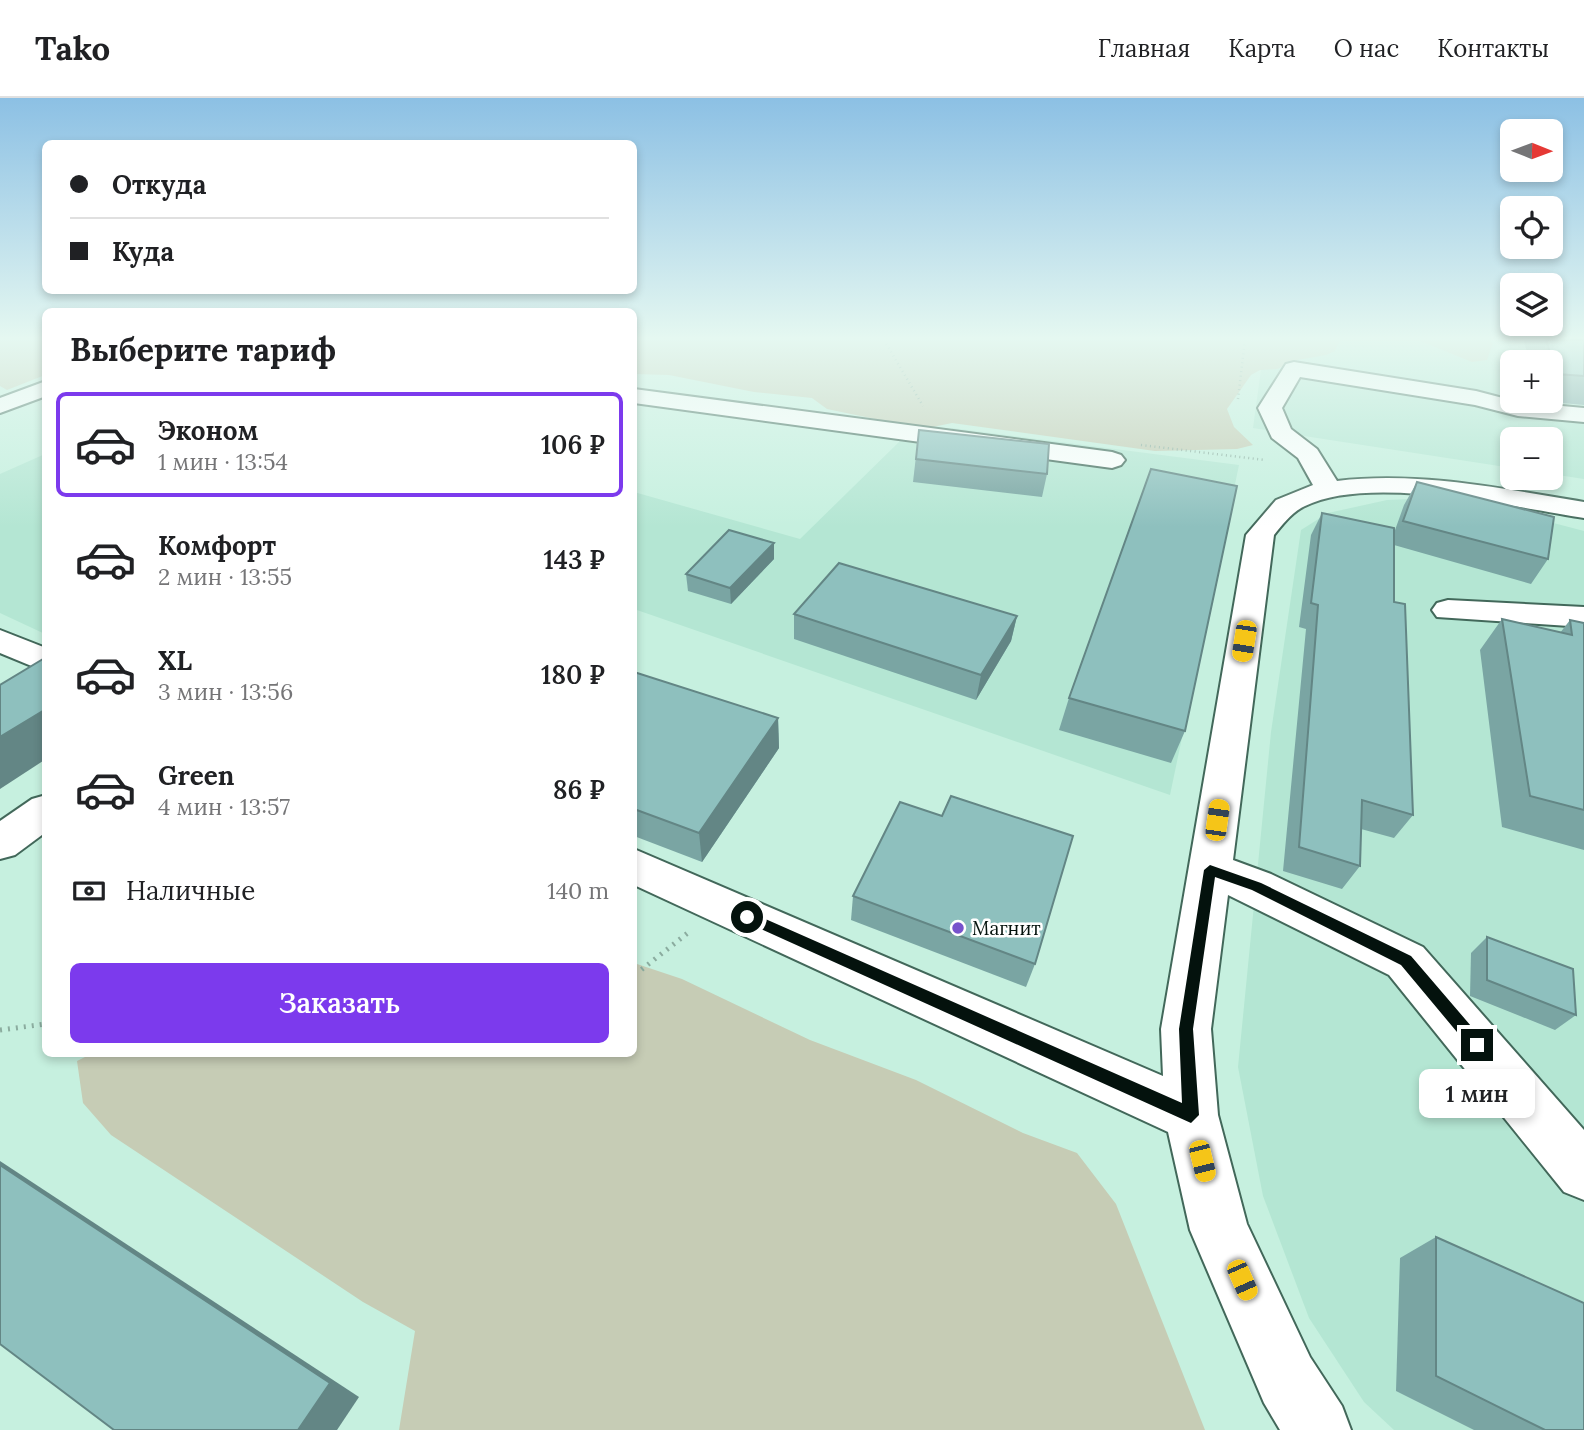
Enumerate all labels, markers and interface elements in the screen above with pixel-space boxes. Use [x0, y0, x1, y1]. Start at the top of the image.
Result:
text: Tako [35, 27, 110, 69]
text: Главная [1098, 33, 1190, 64]
text: Карта [1228, 33, 1296, 64]
text: О нас [1334, 33, 1399, 64]
text: Контакты [1437, 33, 1549, 64]
north arrow [1500, 119, 1563, 182]
map controls [1500, 119, 1563, 490]
text: Откуда [112, 168, 206, 201]
button: locate [1500, 196, 1563, 259]
text: Куда [112, 235, 174, 268]
button: layers [1500, 273, 1563, 336]
text: Выберите тариф [70, 329, 336, 370]
button: + [1500, 350, 1563, 413]
icon: car [74, 413, 137, 476]
text: Эконом [158, 414, 258, 447]
button: − [1500, 427, 1563, 490]
text: 106 ₽ [541, 428, 605, 461]
text: 1 мин · 13:54 [158, 447, 288, 476]
icon: car [74, 528, 137, 591]
text: Комфорт [158, 529, 276, 562]
text: 143 ₽ [544, 543, 605, 576]
text: 2 мин · 13:55 [158, 562, 292, 591]
car [1231, 619, 1258, 663]
icon: car [74, 643, 137, 706]
text: XL [158, 644, 192, 677]
text: 180 ₽ [541, 658, 605, 691]
text: 3 мин · 13:56 [158, 677, 293, 706]
icon: car [74, 758, 137, 821]
text: Green [158, 759, 234, 792]
text: 86 ₽ [553, 773, 605, 806]
text: 4 мин · 13:57 [158, 792, 290, 821]
car [1204, 798, 1231, 842]
icon: cash [70, 872, 108, 910]
text: Наличные [126, 874, 255, 907]
text: 140 m [547, 876, 609, 905]
route start [731, 901, 763, 933]
place label: Магнит [972, 916, 1041, 940]
marker: Магнит [950, 920, 966, 936]
button: Заказать [70, 963, 609, 1043]
route end [1461, 1029, 1493, 1061]
callout: 1 мин [1419, 1070, 1535, 1118]
text: 1 мин [1446, 1079, 1508, 1108]
car [1187, 1138, 1218, 1184]
car [1224, 1257, 1261, 1303]

